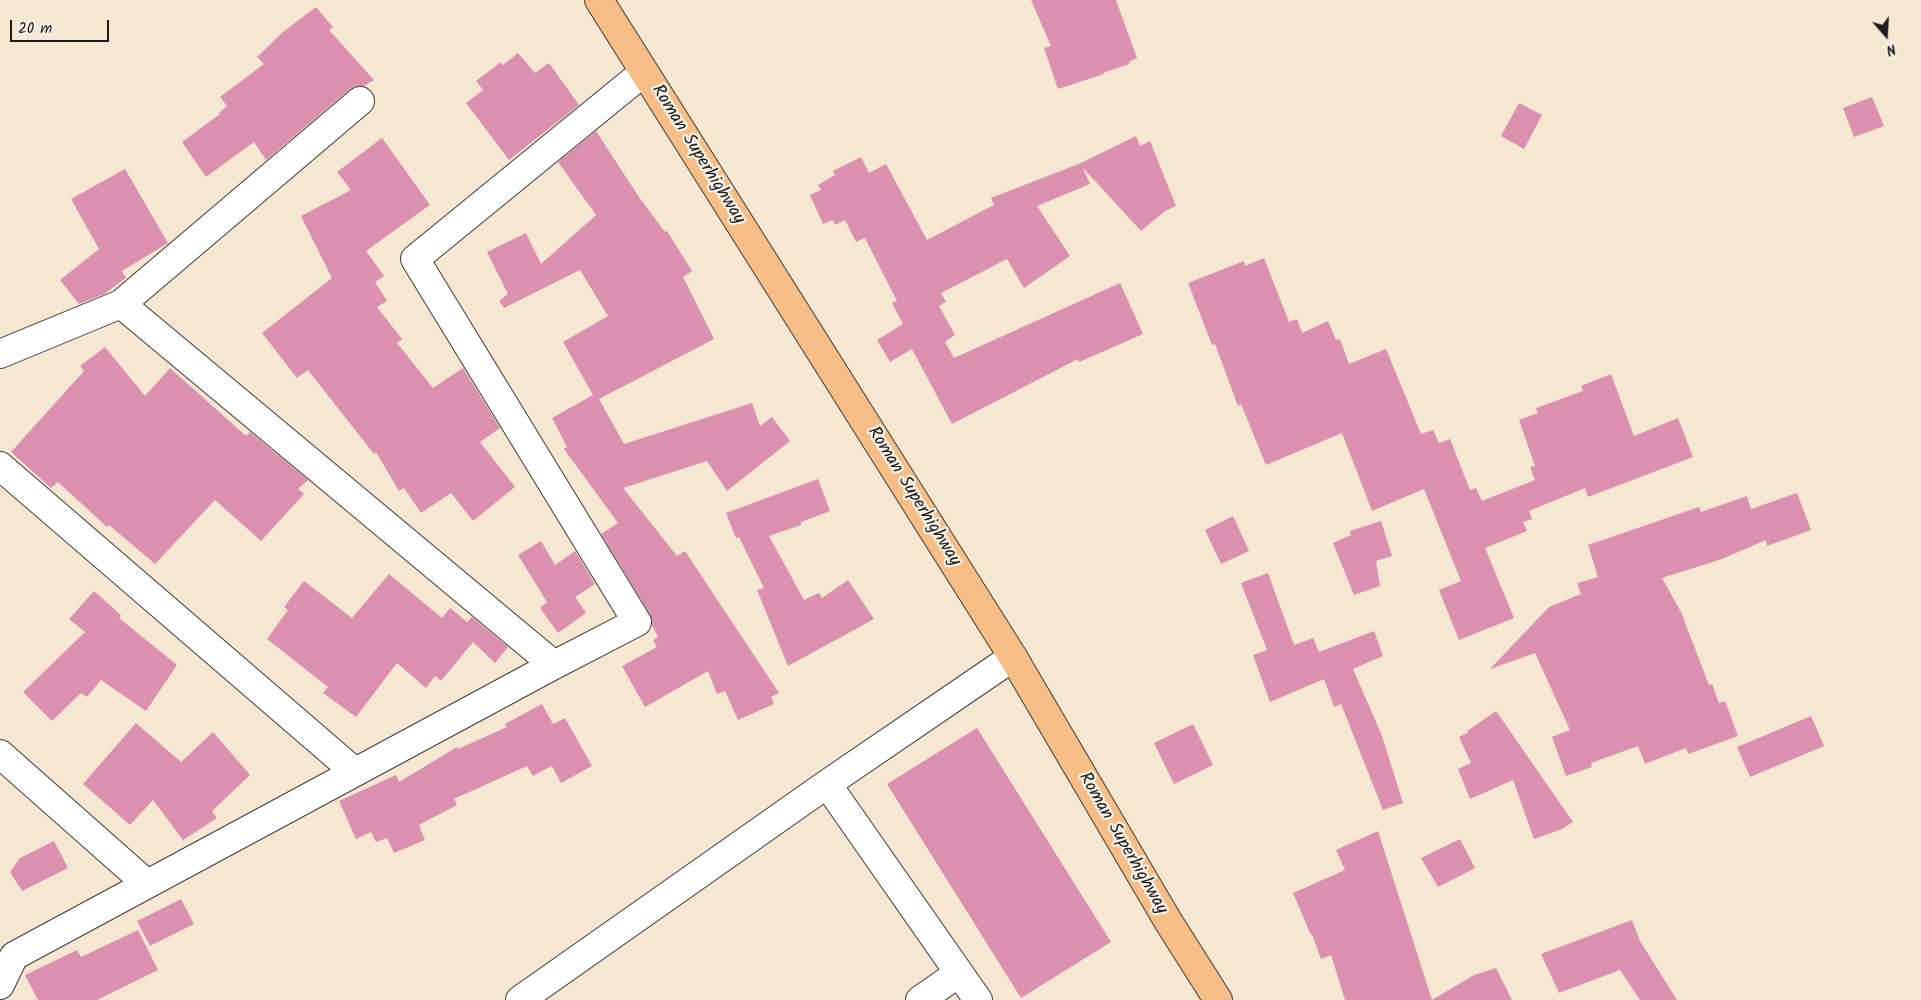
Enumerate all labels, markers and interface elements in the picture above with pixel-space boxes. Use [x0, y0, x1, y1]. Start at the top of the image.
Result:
scale bar [12, 10, 111, 42]
north arrow [1861, 10, 1911, 60]
text: 20 m [18, 17, 52, 41]
text: N [1883, 37, 1899, 61]
street label: Roman Superhighway [645, 81, 749, 229]
street label: Roman Superhighway [861, 423, 965, 571]
street label: Roman Superhighway [1073, 769, 1171, 919]

